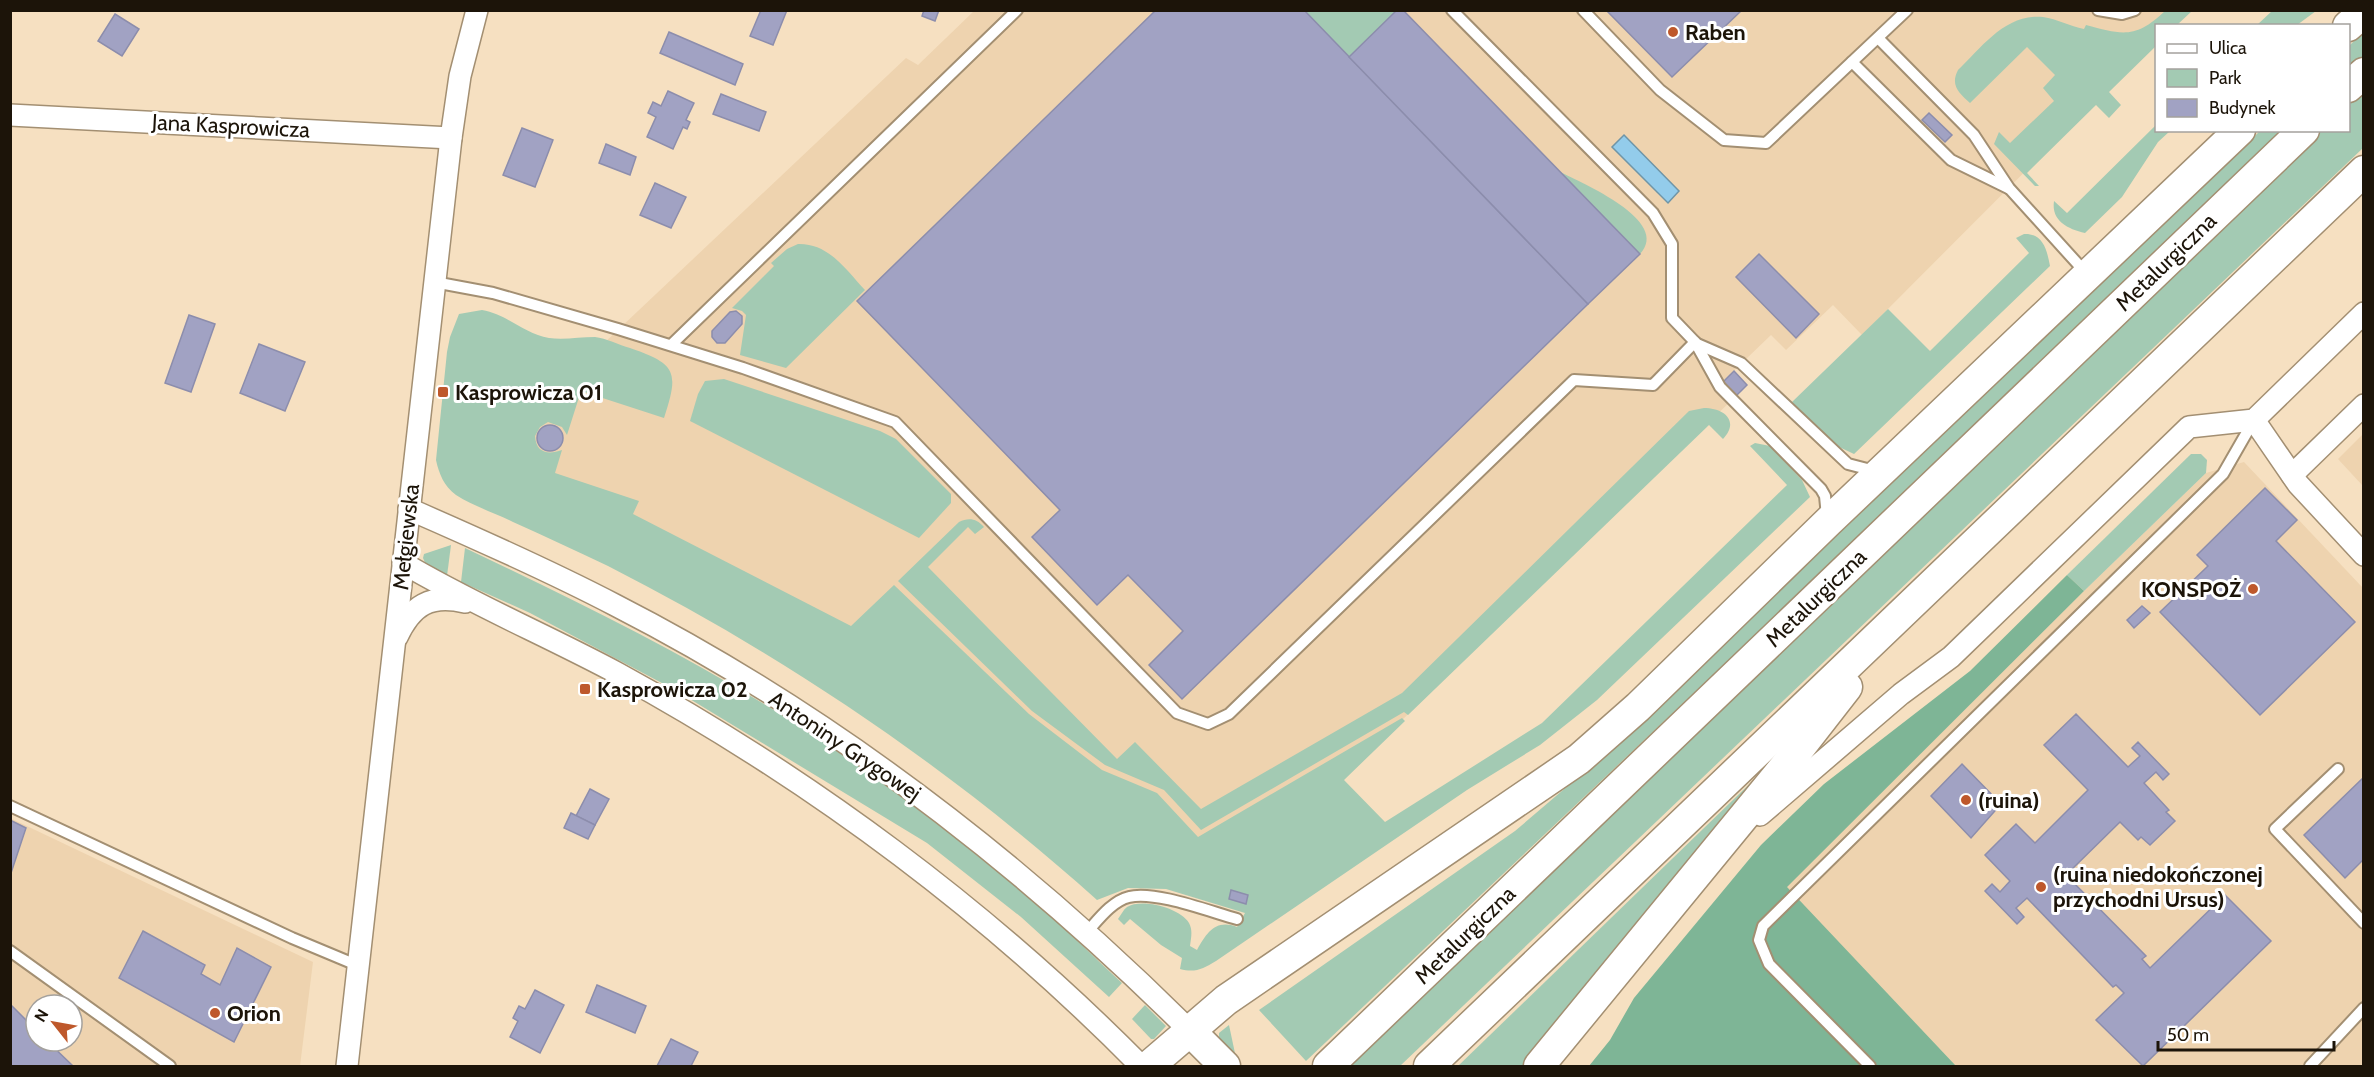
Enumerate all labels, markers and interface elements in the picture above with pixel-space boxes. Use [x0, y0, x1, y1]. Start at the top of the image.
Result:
place label: Raben [1685, 19, 1746, 46]
legend [2155, 24, 2350, 132]
marker: Raben [1666, 25, 1680, 39]
text: Ulica [2209, 37, 2247, 59]
text: Park [2209, 67, 2242, 89]
text: Budynek [2209, 97, 2276, 119]
street label: Jana Kasprowicza [150, 108, 311, 144]
street label: Metalurgiczna [2110, 207, 2222, 317]
place label: Kasprowicza 01 [455, 379, 602, 406]
marker: Kasprowicza 01 [436, 385, 450, 399]
street label: Mełgiewska [387, 482, 425, 591]
street label: Metalurgiczna [1760, 543, 1872, 653]
place label: KONSPOŻ [2141, 576, 2241, 603]
marker: KONSPOŻ [2246, 582, 2260, 596]
place label: Kasprowicza 02 [597, 676, 748, 703]
marker: Kasprowicza 02 [578, 682, 592, 696]
street label: Antoniny Grygowej [764, 685, 926, 807]
place label: (ruina) [1978, 787, 2040, 814]
marker: (ruina) [1959, 793, 1973, 807]
place label: (ruina niedokończonej przychodni Ursus) [2053, 861, 2263, 913]
street label: Metalurgiczna [1409, 880, 1521, 990]
marker: (ruina niedokończonej przychodni Ursus) [2034, 880, 2048, 894]
north arrow [24, 993, 84, 1053]
place label: Orion [227, 1000, 281, 1027]
text: N [31, 1006, 53, 1025]
marker: Orion [208, 1006, 222, 1020]
scale bar [2158, 1014, 2334, 1052]
text: 50 m [2167, 1024, 2209, 1046]

